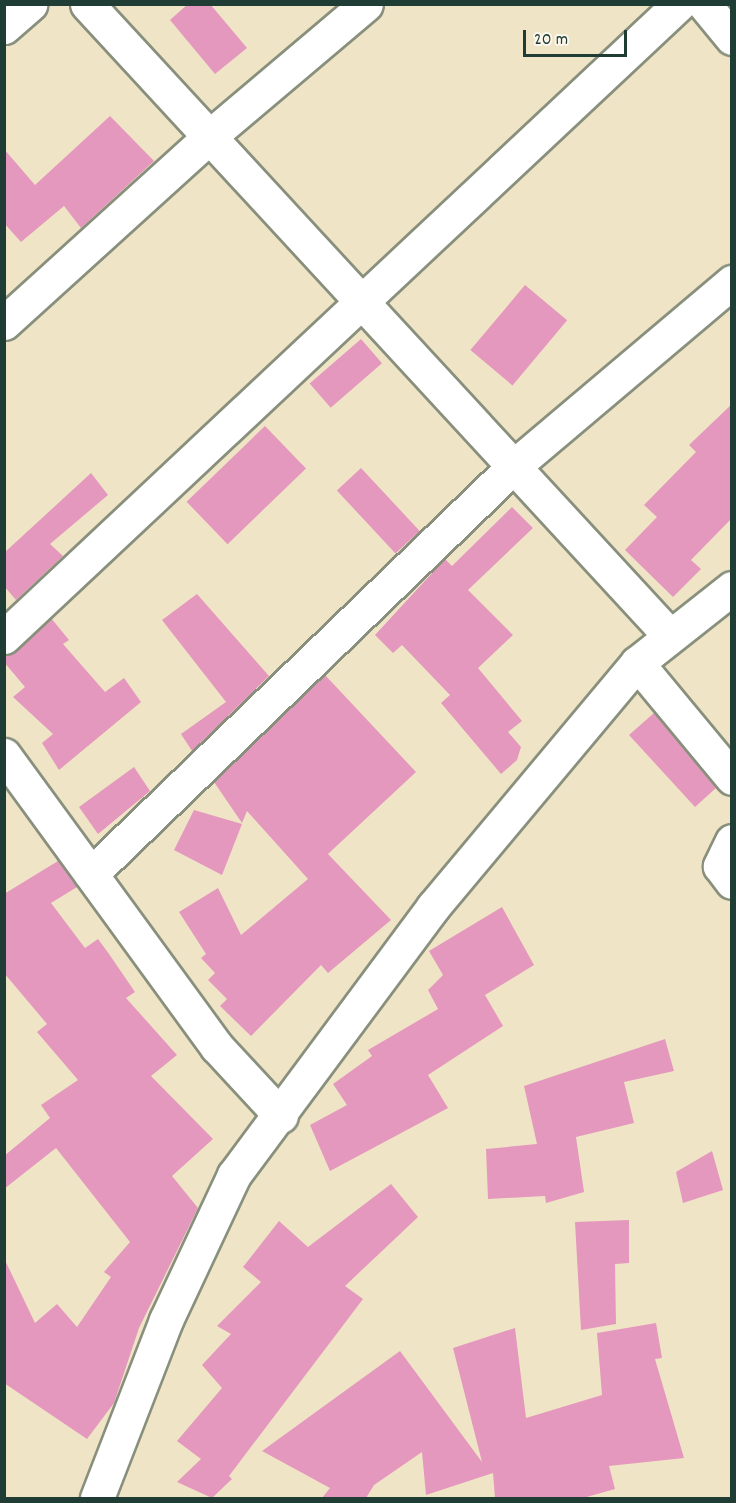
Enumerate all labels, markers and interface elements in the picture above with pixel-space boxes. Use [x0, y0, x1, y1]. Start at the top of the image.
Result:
scale bar [526, 18, 630, 56]
text: 20 m [534, 28, 568, 53]

